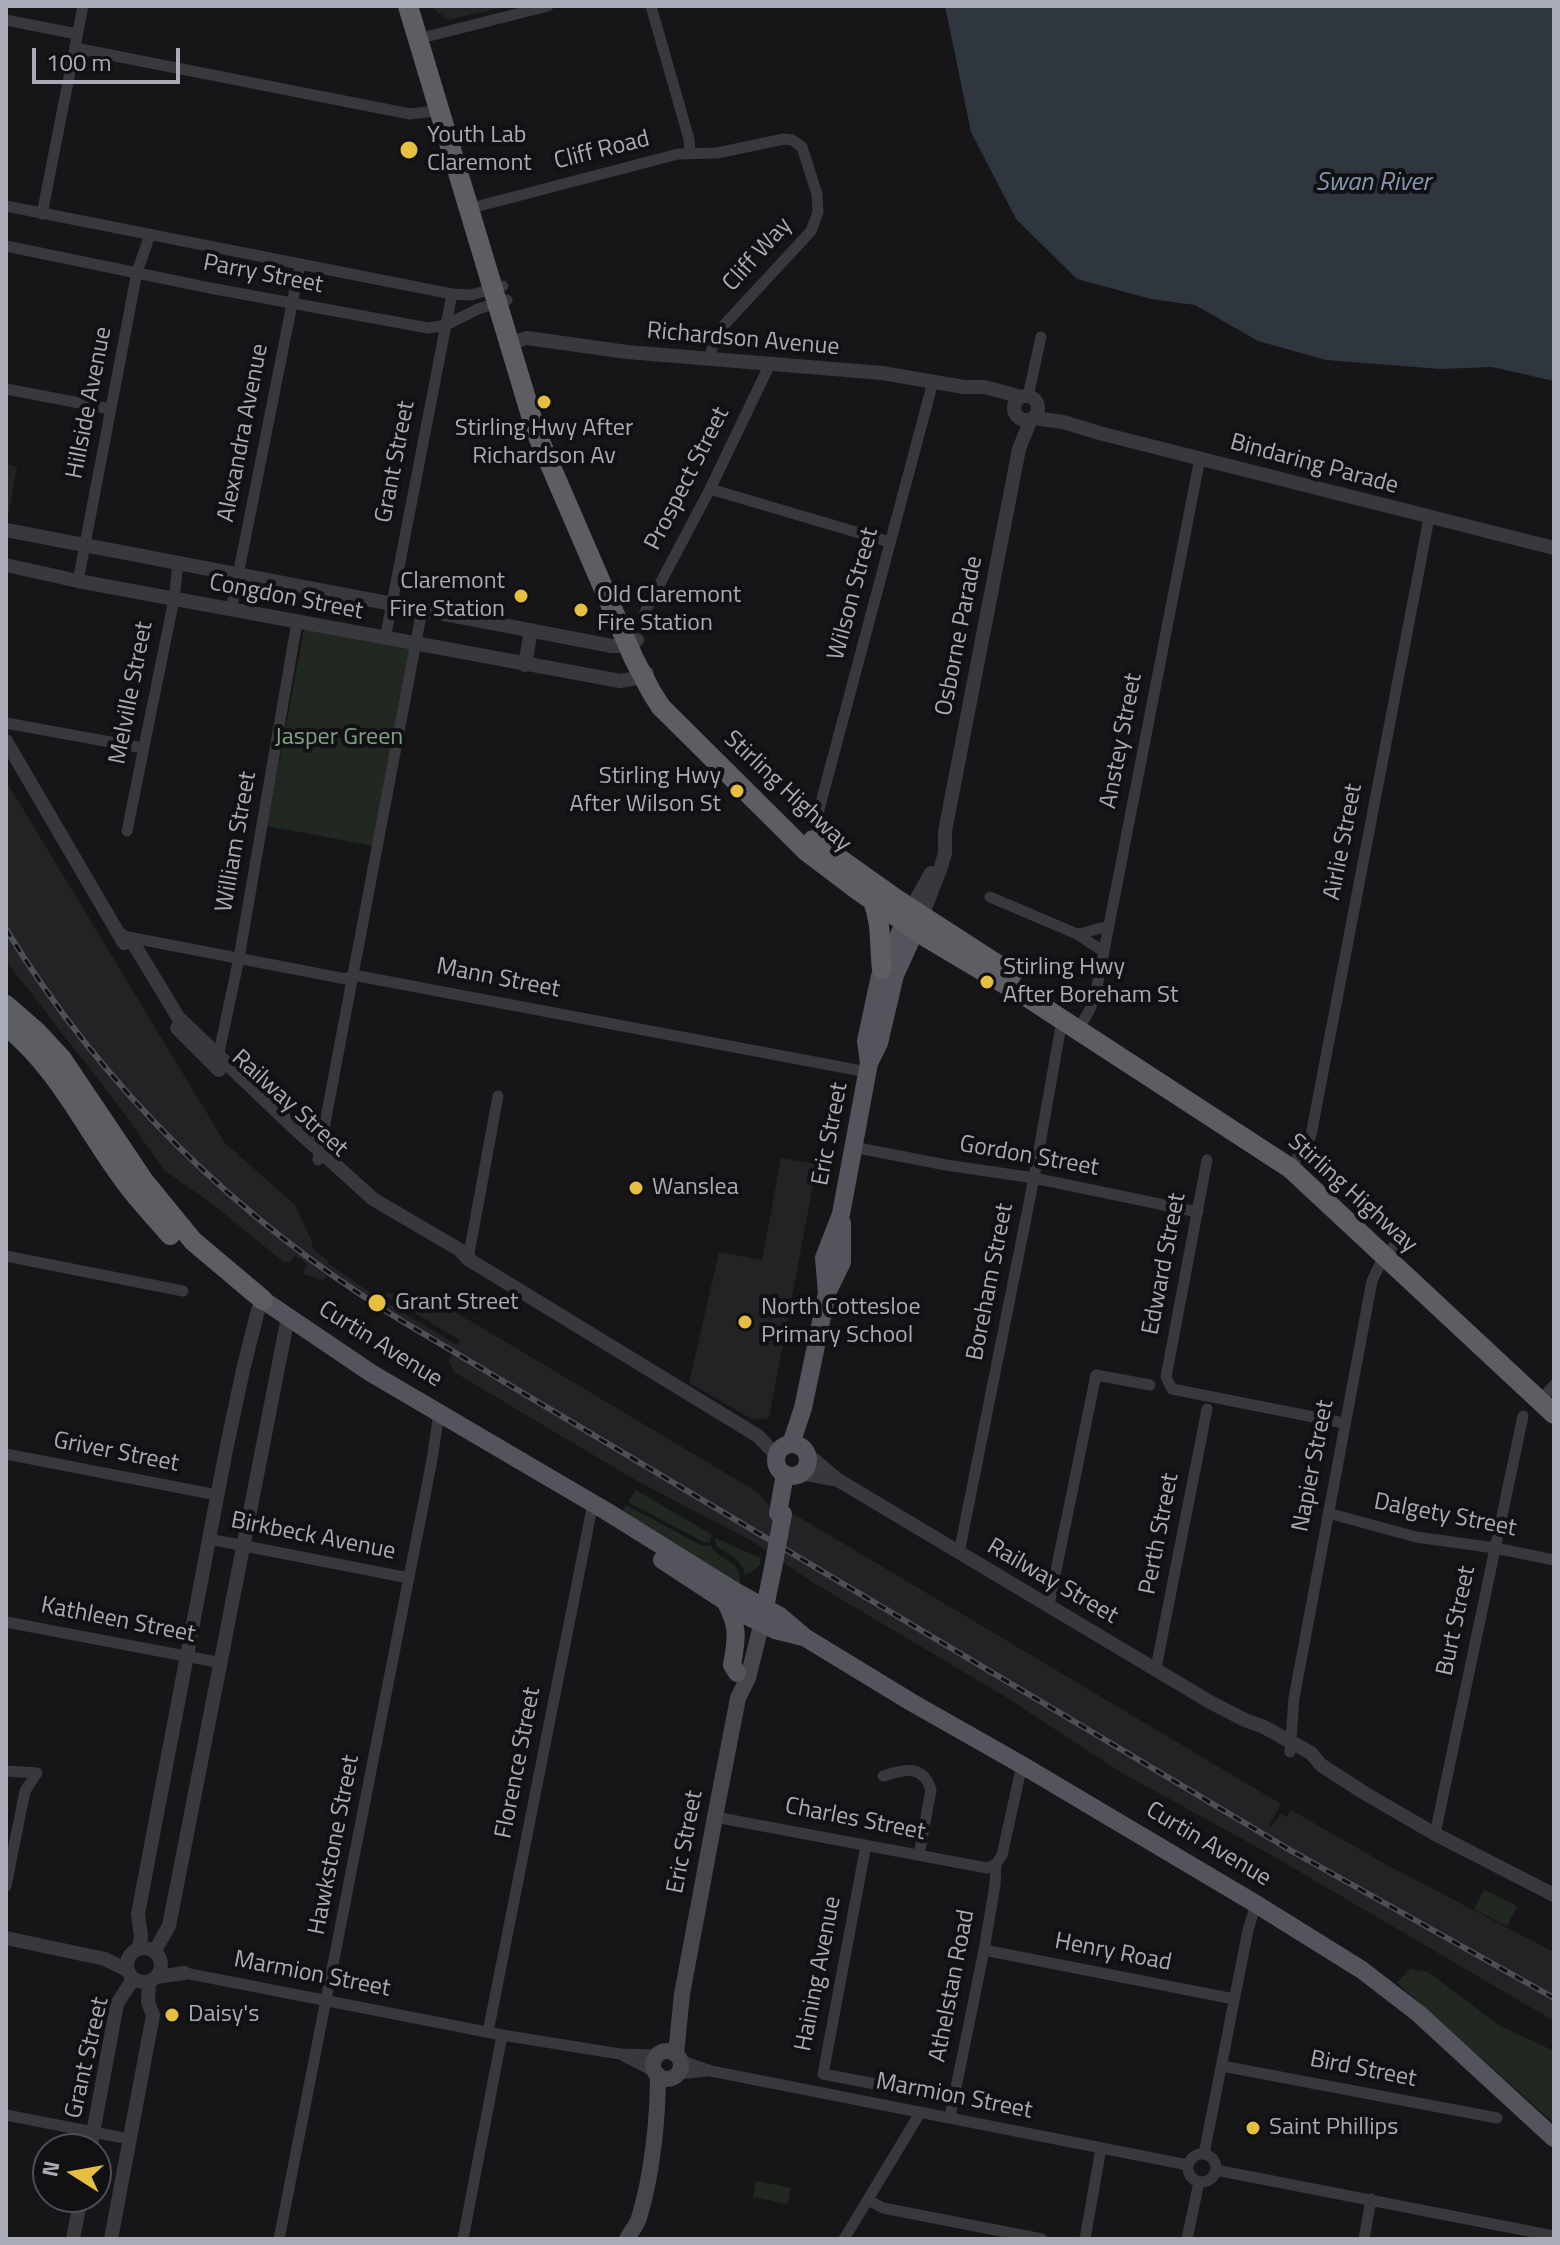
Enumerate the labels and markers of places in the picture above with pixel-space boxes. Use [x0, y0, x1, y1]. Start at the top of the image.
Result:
place label: Youth Lab Claremont [427, 122, 532, 178]
marker: Youth Lab Claremont [398, 139, 420, 161]
marker: Stirling Hwy After Richardson Av [535, 393, 553, 411]
place label: Stirling Hwy After Richardson Av [455, 415, 633, 471]
place label: Claremont Fire Station [389, 568, 505, 624]
place label: Old Claremont Fire Station [597, 582, 741, 638]
marker: Claremont Fire Station [512, 587, 530, 605]
marker: Old Claremont Fire Station [572, 601, 590, 619]
place label: Stirling Hwy After Wilson St [570, 763, 721, 819]
marker: Stirling Hwy After Wilson St [728, 782, 746, 800]
place label: Stirling Hwy After Boreham St [1003, 954, 1178, 1010]
marker: Stirling Hwy After Boreham St [978, 973, 996, 991]
place label: Wanslea [652, 1174, 739, 1202]
marker: Wanslea [627, 1179, 645, 1197]
place label: Grant Street [395, 1289, 519, 1317]
marker: Grant Street [366, 1292, 388, 1314]
place label: North Cottesloe Primary School [761, 1294, 921, 1350]
marker: North Cottesloe Primary School [736, 1313, 754, 1331]
place label: Daisy's [188, 2001, 259, 2029]
marker: Daisy's [163, 2006, 181, 2024]
place label: Saint Phillips [1269, 2114, 1398, 2142]
marker: Saint Phillips [1244, 2119, 1262, 2137]

